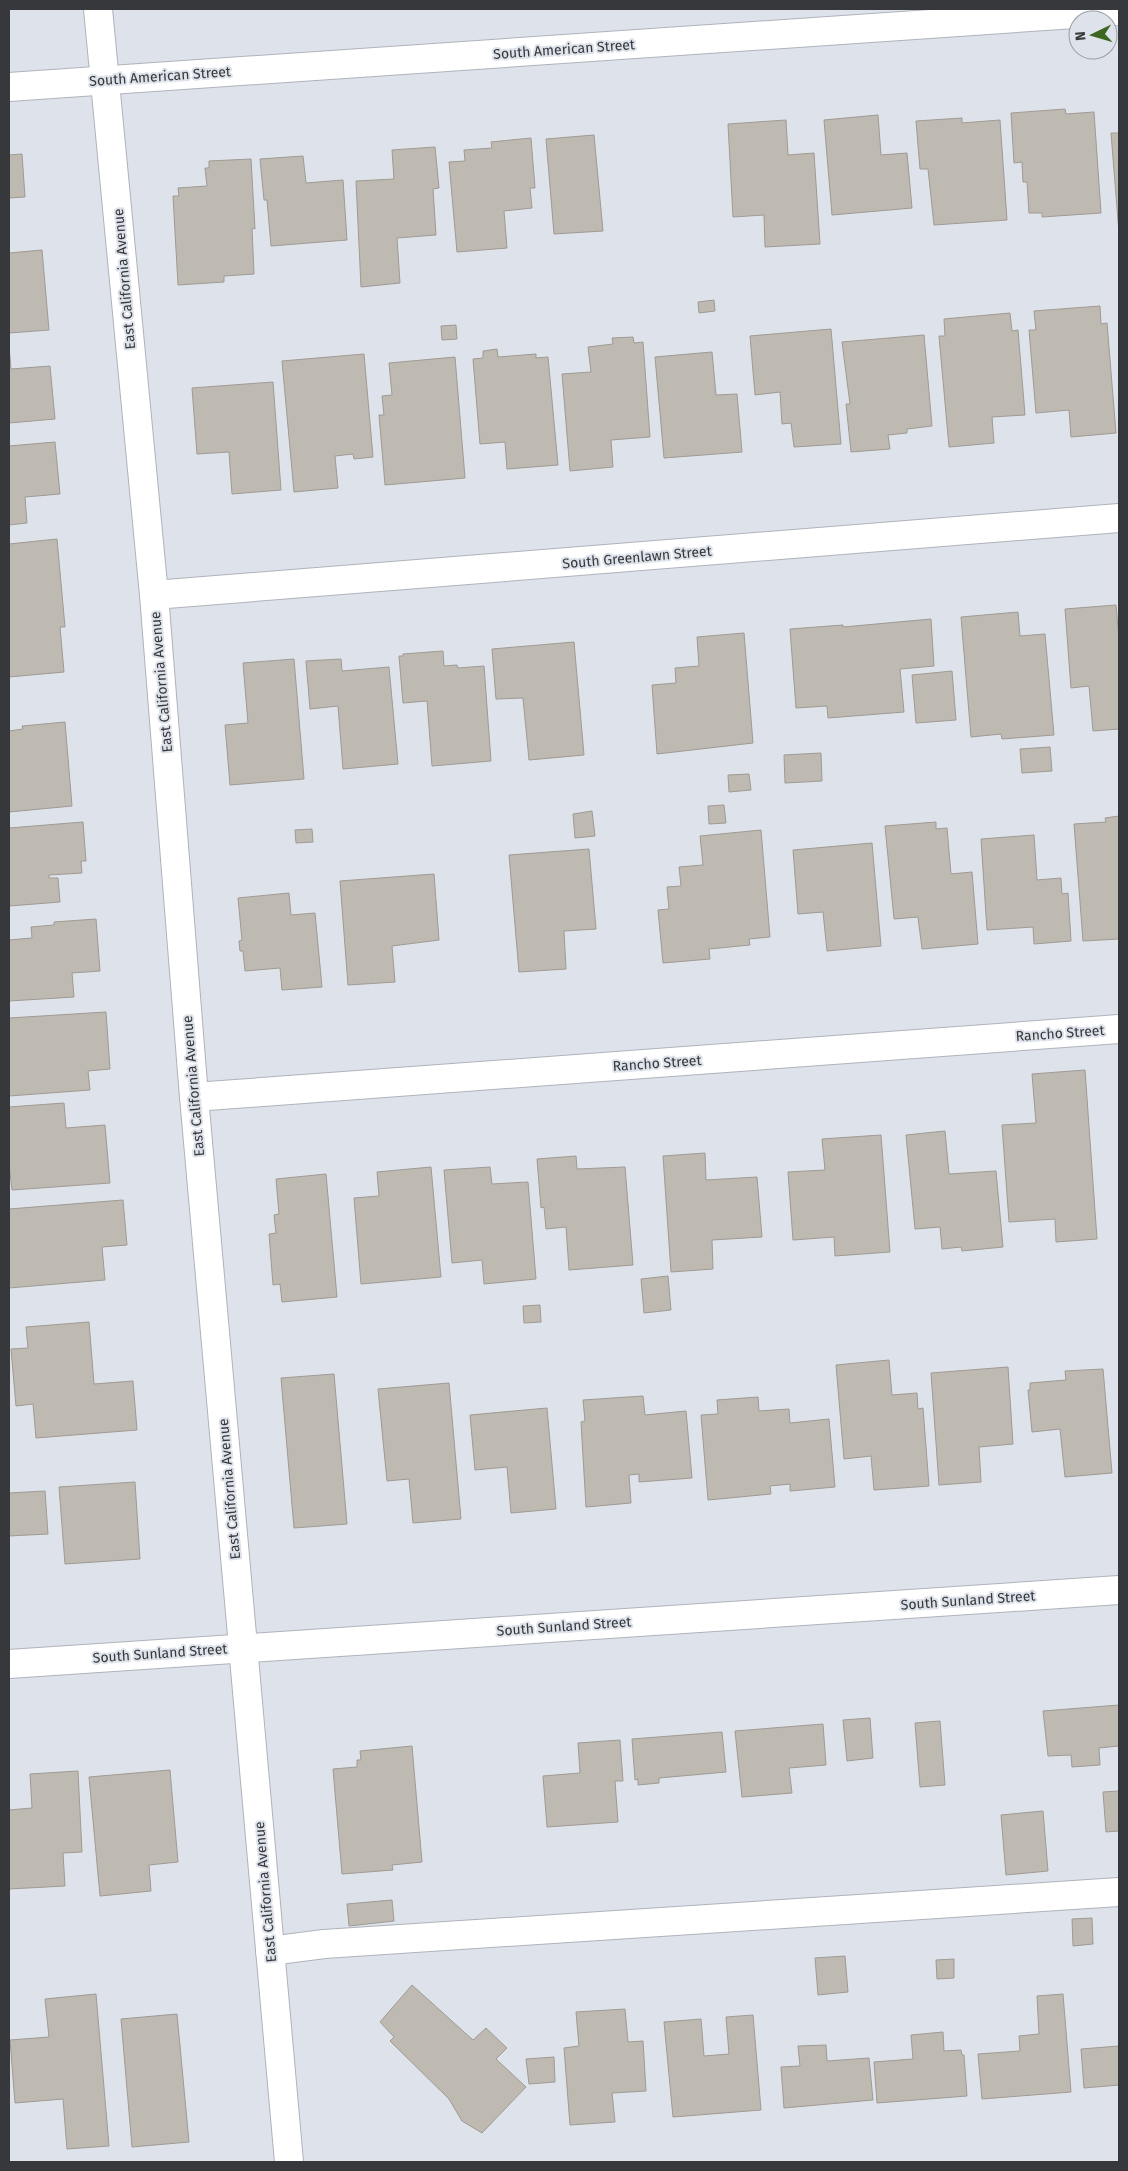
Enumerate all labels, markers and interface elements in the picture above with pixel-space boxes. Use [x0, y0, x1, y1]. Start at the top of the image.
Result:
north arrow [1068, 10, 1118, 60]
text: N [1072, 31, 1089, 41]
street label: South American Street [493, 36, 636, 63]
street label: South American Street [89, 63, 232, 90]
street label: East California Avenue [110, 208, 139, 350]
street label: South Greenlawn Street [562, 542, 713, 572]
street label: East California Avenue [147, 611, 176, 753]
street label: East California Avenue [179, 1015, 208, 1157]
street label: Rancho Street [1015, 1022, 1106, 1045]
street label: Rancho Street [612, 1052, 703, 1075]
street label: East California Avenue [215, 1418, 244, 1560]
street label: South Sunland Street [900, 1587, 1037, 1614]
street label: South Sunland Street [496, 1613, 633, 1640]
street label: South Sunland Street [92, 1640, 229, 1667]
street label: East California Avenue [251, 1821, 280, 1963]

